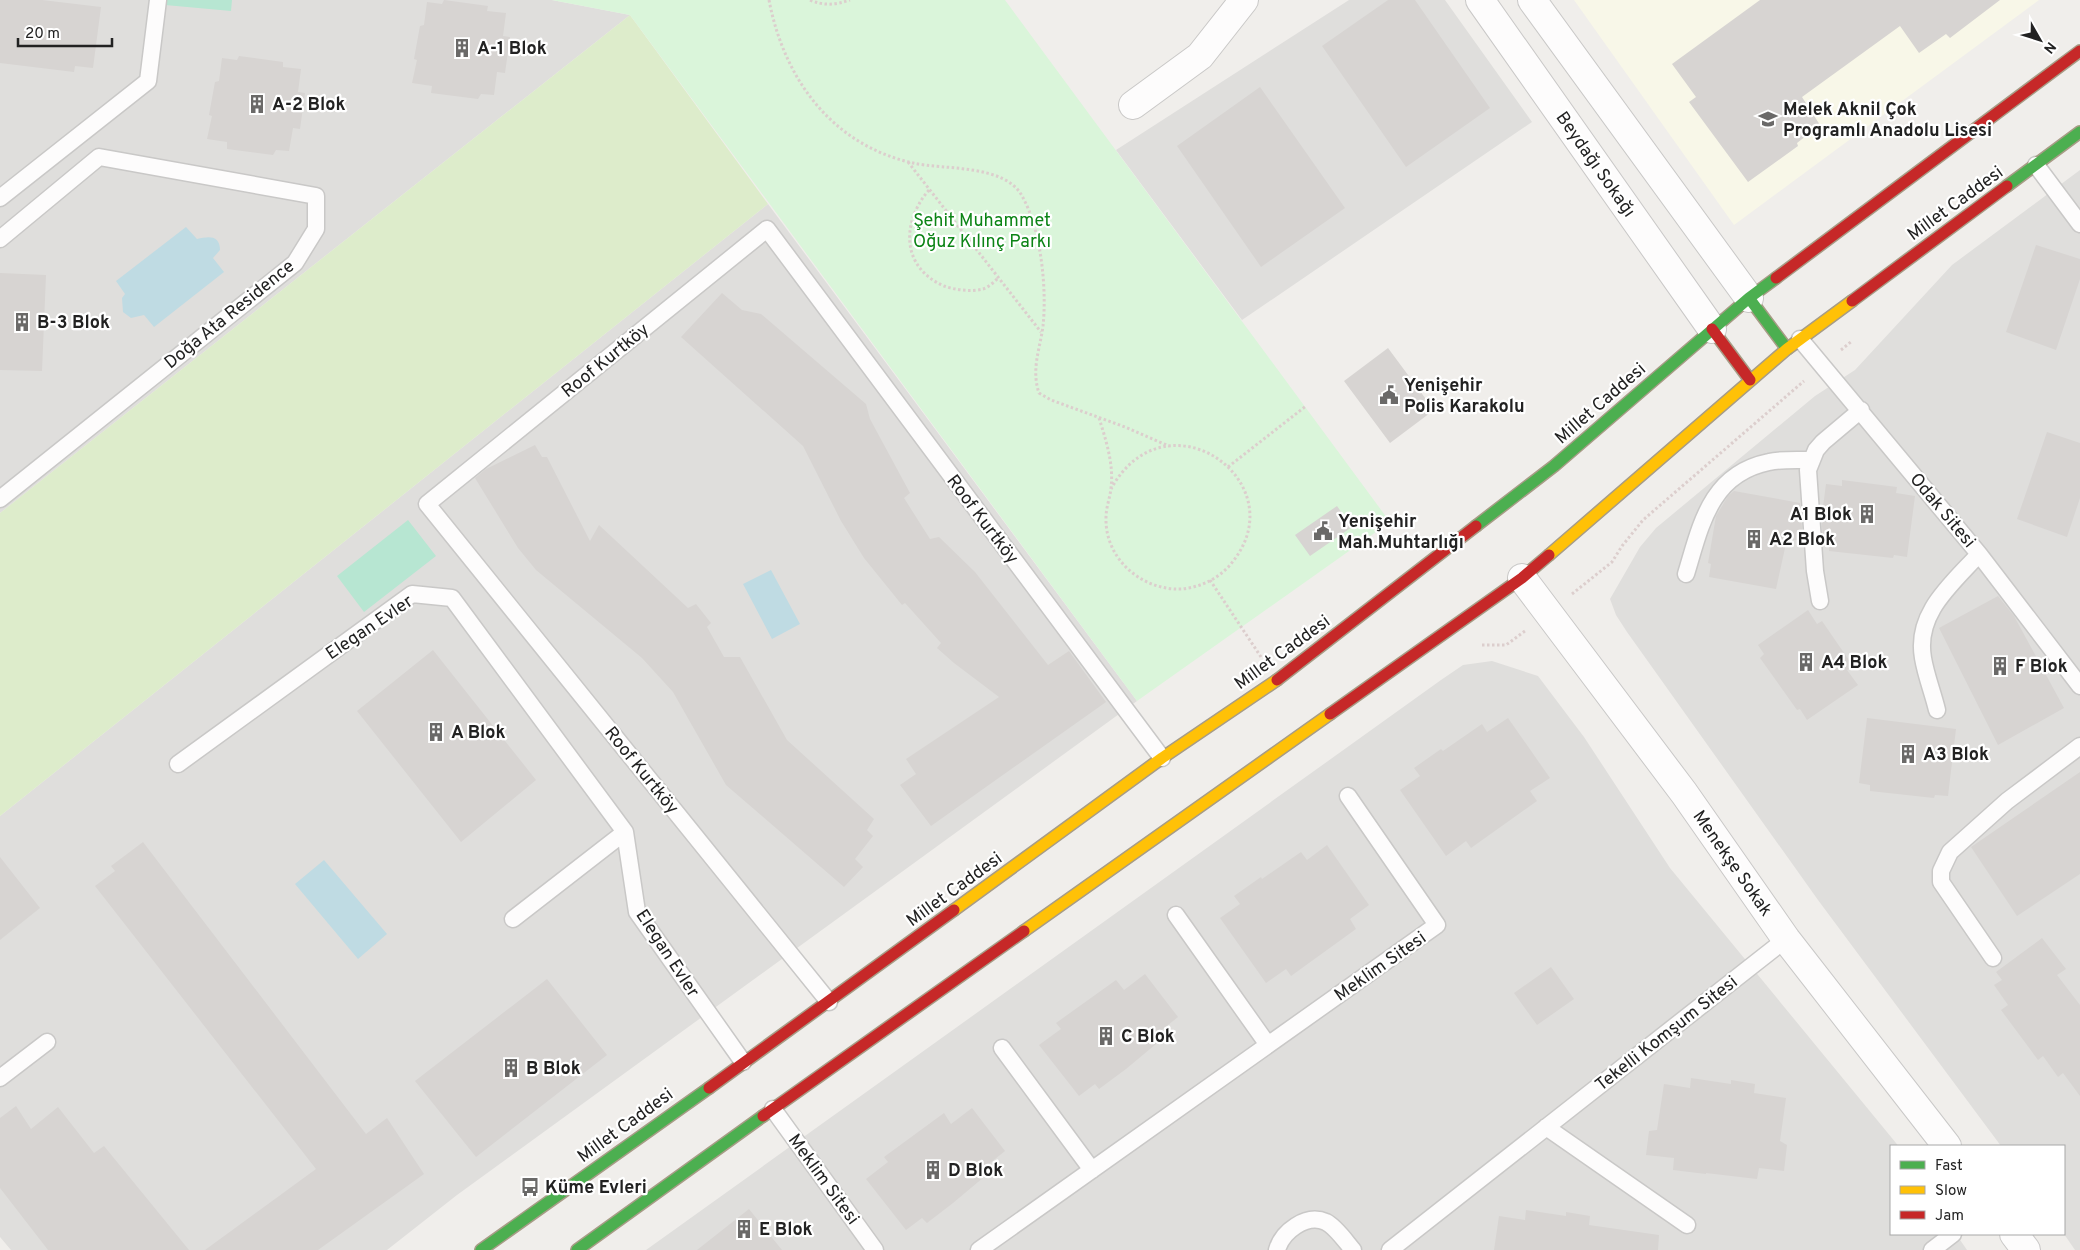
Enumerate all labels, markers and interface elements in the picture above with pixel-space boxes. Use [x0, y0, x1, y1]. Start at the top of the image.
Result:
scale bar [18, 15, 111, 47]
north arrow [2015, 15, 2065, 65]
text: 20 m [25, 25, 60, 44]
building icon: A-1 Blok [451, 37, 473, 59]
place label: A-1 Blok [477, 38, 547, 61]
text: N [2039, 38, 2059, 56]
building icon: A-2 Blok [246, 93, 268, 115]
place label: A-2 Blok [272, 94, 346, 117]
place label: Melek Aknil Çok Programlı Anadolu Lisesi [1783, 99, 1992, 143]
street label: Beydağı Sokağı [1550, 108, 1640, 222]
school or university icon: Melek Aknil Çok Programlı Anadolu Lisesi [1757, 108, 1779, 130]
street label: Millet Caddesi [1903, 162, 2008, 247]
park label: Şehit Muhammet Oğuz Kılınç Parkı [913, 210, 1051, 254]
street label: Doğa Ata Residence [160, 256, 300, 375]
building icon: B-3 Blok [11, 311, 33, 333]
place label: B-3 Blok [37, 312, 110, 335]
street label: Roof Kurtköy [557, 319, 654, 403]
street label: Millet Caddesi [1551, 358, 1651, 450]
place label: Yenişehir Polis Karakolu [1404, 375, 1525, 419]
public building icon: Yenişehir Polis Karakolu [1378, 384, 1400, 406]
street label: Odak Sitesi [1904, 469, 1980, 553]
street label: Roof Kurtköy [941, 471, 1023, 569]
building icon: A1 Blok [1856, 503, 1878, 525]
place label: A1 Blok [1790, 504, 1852, 527]
place label: Yenişehir Mah.Muhtarlığı [1338, 511, 1464, 555]
public building icon: Yenişehir Mah.Muhtarlığı [1312, 520, 1334, 542]
building icon: A2 Blok [1743, 528, 1765, 550]
place label: A2 Blok [1769, 529, 1835, 552]
street label: Elegan Evler [322, 591, 418, 666]
street label: Millet Caddesi [1230, 611, 1335, 696]
building icon: A4 Blok [1795, 651, 1817, 673]
place label: A4 Blok [1821, 652, 1887, 675]
building icon: F Blok [1989, 655, 2011, 677]
place label: F Blok [2015, 656, 2068, 679]
building icon: A Blok [425, 721, 447, 743]
place label: A Blok [451, 722, 506, 745]
street label: Roof Kurtköy [599, 722, 683, 819]
building icon: A3 Blok [1897, 743, 1919, 765]
place label: A3 Blok [1923, 744, 1989, 767]
street label: Menekşe Sokak [1687, 806, 1777, 921]
street label: Millet Caddesi [902, 848, 1007, 933]
street label: Elegan Evler [630, 905, 704, 1002]
street label: Meklim Sitesi [1330, 927, 1431, 1007]
street label: Tekelli Komşum Sitesi [1591, 971, 1743, 1097]
building icon: C Blok [1095, 1025, 1117, 1047]
place label: C Blok [1121, 1026, 1175, 1049]
building icon: B Blok [500, 1057, 522, 1079]
place label: B Blok [526, 1058, 581, 1081]
street label: Millet Caddesi [573, 1084, 678, 1169]
street label: Meklim Sitesi [782, 1130, 864, 1230]
legend [1890, 1145, 2065, 1235]
text: Fast [1935, 1157, 1963, 1176]
building icon: D Blok [922, 1159, 944, 1181]
place label: D Blok [948, 1160, 1003, 1183]
bus stop icon: Küme Evleri [519, 1176, 541, 1198]
place label: Küme Evleri [545, 1177, 647, 1200]
text: Slow [1935, 1182, 1967, 1201]
text: Jam [1935, 1207, 1964, 1226]
building icon: E Blok [733, 1218, 755, 1240]
place label: E Blok [759, 1219, 813, 1242]

